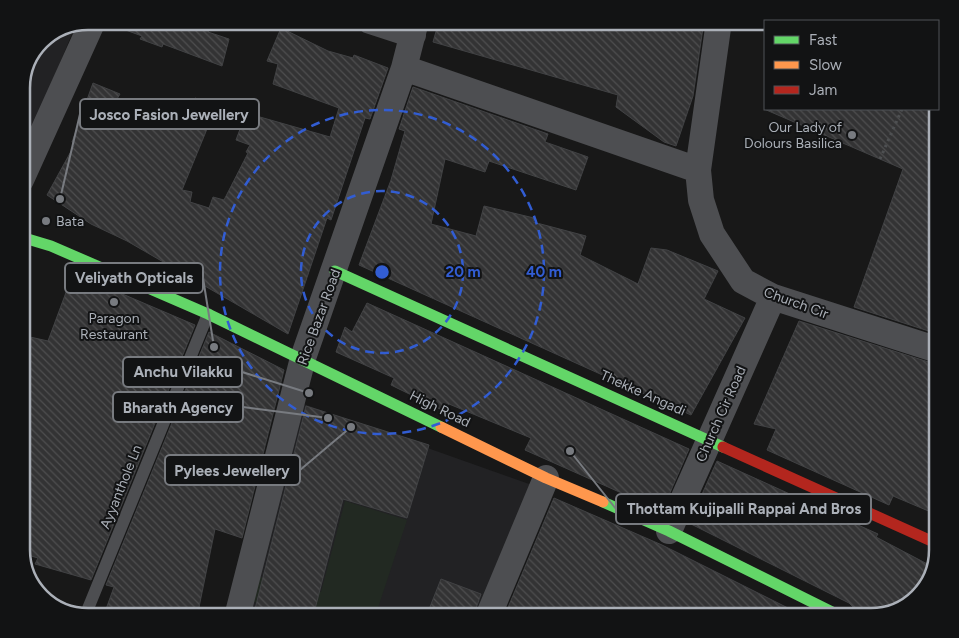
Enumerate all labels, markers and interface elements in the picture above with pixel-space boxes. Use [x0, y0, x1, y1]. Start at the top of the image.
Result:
legend [764, 20, 939, 110]
text: Fast [809, 31, 838, 49]
text: Slow [809, 56, 842, 74]
text: Jam [809, 81, 837, 99]
callout: Josco Fasion Jewellery [80, 99, 259, 129]
text: Josco Fasion Jewellery [89, 106, 249, 124]
place label: Our Lady of Dolours Basilica [744, 119, 843, 152]
marker: Our Lady of Dolours Basilica [846, 129, 858, 141]
place label: Bata [56, 213, 84, 230]
marker: Bata [40, 215, 52, 227]
callout: Veliyath Opticals [65, 263, 203, 293]
centre of rings [373, 263, 391, 281]
text: 20 m [445, 263, 481, 281]
text: 40 m [526, 263, 562, 281]
street label: Rice Bazar Road [294, 267, 344, 367]
text: Veliyath Opticals [75, 269, 193, 287]
street label: Church Cir [761, 283, 831, 323]
marker: Paragon Restaurant [108, 296, 120, 308]
place label: Paragon Restaurant [80, 310, 148, 343]
callout: Anchu Vilakku [123, 357, 242, 387]
text: Anchu Vilakku [133, 363, 233, 381]
street label: Church Cir Road [692, 363, 750, 465]
street label: Thekke Angadi [598, 367, 688, 419]
street label: High Road [407, 387, 473, 431]
callout: Bharath Agency [113, 392, 243, 422]
text: Bharath Agency [123, 399, 234, 417]
street label: Ayyanthole Ln [96, 442, 146, 532]
callout: Pylees Jewellery [165, 455, 300, 485]
text: Pylees Jewellery [174, 462, 290, 480]
callout: Thottam Kujipalli Rappai And Bros [616, 494, 871, 524]
text: Thottam Kujipalli Rappai And Bros [627, 500, 861, 518]

